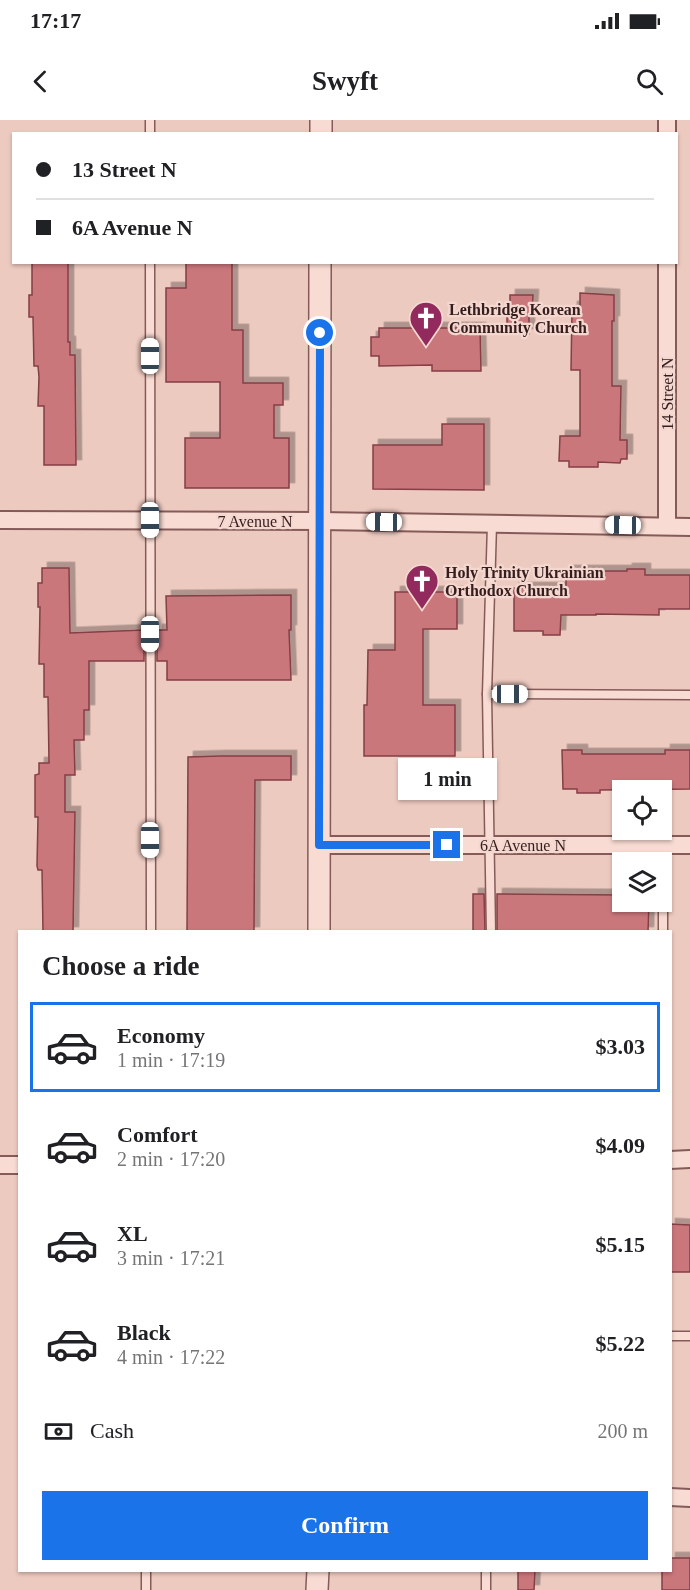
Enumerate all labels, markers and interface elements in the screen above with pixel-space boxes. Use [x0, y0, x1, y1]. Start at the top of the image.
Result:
text: 17:17 [30, 8, 81, 33]
icon: back [24, 65, 57, 98]
icon: search [633, 65, 666, 98]
text: Swyft [312, 66, 378, 96]
text: 13 Street N [72, 157, 177, 182]
text: 6A Avenue N [72, 215, 193, 240]
church icon: Lethbridge Korean Community Church [408, 300, 444, 347]
place label: Lethbridge Korean Community Church [449, 301, 587, 337]
route start [306, 319, 333, 346]
car [141, 338, 159, 374]
street label: 14 Street N [659, 357, 676, 430]
car [141, 502, 159, 538]
street label: 7 Avenue N [217, 513, 293, 530]
car [366, 513, 402, 531]
car [605, 516, 641, 534]
church icon: Holy Trinity Ukrainian Orthodox Church [404, 563, 440, 610]
place label: Holy Trinity Ukrainian Orthodox Church [445, 564, 604, 599]
car [141, 616, 159, 652]
car [492, 685, 528, 703]
callout: 1 min [398, 758, 496, 800]
text: 1 min [423, 768, 472, 790]
map controls [612, 780, 672, 912]
button: locate [612, 780, 672, 840]
car [141, 822, 159, 858]
route end [433, 831, 460, 858]
street label: 6A Avenue N [480, 837, 566, 854]
button: layers [612, 852, 672, 912]
text: Choose a ride [42, 951, 200, 981]
icon: car [45, 1020, 99, 1074]
text: Economy [117, 1023, 205, 1048]
text: $3.03 [596, 1034, 645, 1059]
text: 1 min · 17:19 [117, 1049, 225, 1071]
icon: car [45, 1119, 99, 1173]
text: Comfort [117, 1122, 198, 1147]
text: $4.09 [596, 1133, 645, 1158]
text: 2 min · 17:20 [117, 1148, 225, 1170]
icon: car [45, 1218, 99, 1272]
text: XL [117, 1221, 148, 1246]
text: $5.15 [596, 1232, 645, 1257]
text: 3 min · 17:21 [117, 1247, 225, 1269]
icon: car [45, 1317, 99, 1371]
text: Black [117, 1320, 171, 1345]
text: $5.22 [596, 1331, 645, 1356]
text: 4 min · 17:22 [117, 1346, 225, 1368]
icon: cash [42, 1415, 75, 1448]
text: Cash [90, 1418, 134, 1443]
text: 200 m [597, 1420, 648, 1442]
button: Confirm [42, 1491, 648, 1560]

